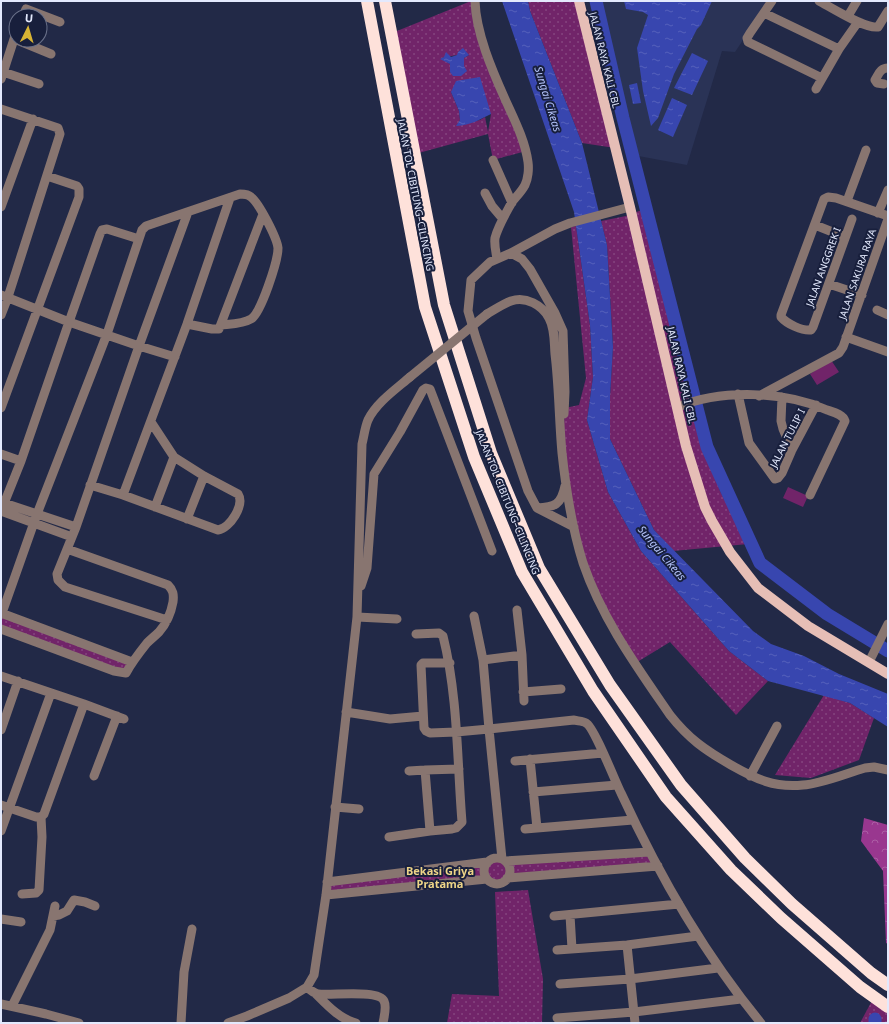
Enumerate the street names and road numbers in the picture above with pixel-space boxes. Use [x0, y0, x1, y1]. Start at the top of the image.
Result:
street label: JALAN RAYA KALI CBL [586, 9, 624, 110]
street label: JALAN TOL CIBITUNG–CILINCING [394, 117, 438, 272]
street label: JALAN ANGGREK I [802, 225, 844, 310]
street label: JALAN SAKURA RAYA [835, 226, 879, 322]
street label: JALAN RAYA KALI CBL [664, 324, 700, 425]
street label: JALAN TULIP I [766, 406, 808, 471]
street label: JALAN TOL CIBITUNG–CILINCING [472, 427, 543, 576]

